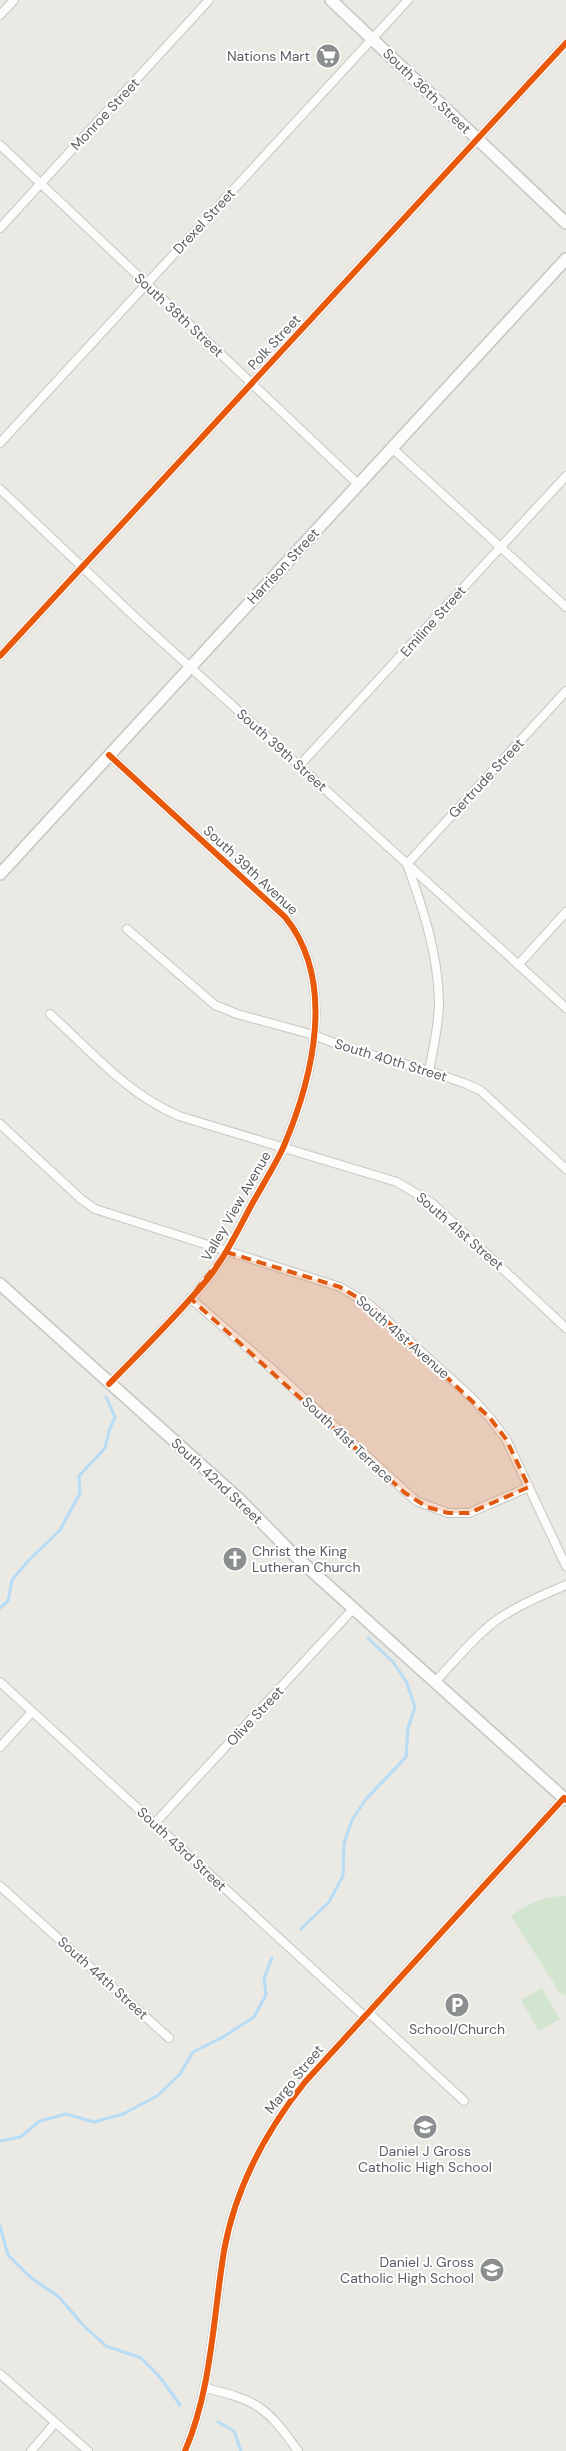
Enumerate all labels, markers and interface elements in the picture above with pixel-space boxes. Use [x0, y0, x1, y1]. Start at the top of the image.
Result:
supermarket icon: Nations Mart [315, 43, 341, 69]
street label: South 36th Street [379, 44, 475, 138]
place label: Nations Mart [227, 47, 310, 65]
street label: Monroe Street [67, 74, 143, 154]
street label: Drexel Street [169, 184, 239, 258]
street label: South 38th Street [131, 269, 227, 361]
street label: Polk Street [244, 310, 304, 374]
street label: Harrison Street [243, 524, 323, 608]
street label: Emiline Street [396, 582, 470, 660]
street label: South 39th Street [233, 705, 331, 795]
street label: Gertrude Street [444, 734, 528, 822]
street label: South 39th Avenue [200, 821, 302, 919]
street label: South 40th Street [333, 1034, 449, 1086]
street label: Valley View Avenue [197, 1148, 275, 1264]
street label: South 41st Street [413, 1188, 507, 1274]
street label: South 41st Avenue [353, 1291, 453, 1383]
street label: South 41st Terrace [298, 1393, 398, 1487]
street label: South 42nd Street [168, 1434, 266, 1528]
place label: Christ the King Lutheran Church [252, 1542, 361, 1576]
church icon: Christ the King Lutheran Church [222, 1546, 248, 1572]
street label: Olive Street [223, 1682, 287, 1750]
street label: South 43rd Street [134, 1803, 230, 1895]
street label: South 44th Street [54, 1933, 152, 2023]
parking icon: School/Church [444, 1992, 470, 2018]
place label: School/Church [409, 2020, 505, 2038]
street label: Margo Street [261, 2041, 327, 2117]
school or university icon: Daniel J Gross Catholic High School [412, 2114, 438, 2140]
place label: Daniel J Gross Catholic High School [358, 2142, 492, 2176]
place label: Daniel J. Gross Catholic High School [340, 2253, 474, 2287]
school or university icon: Daniel J. Gross Catholic High School [479, 2257, 505, 2283]

